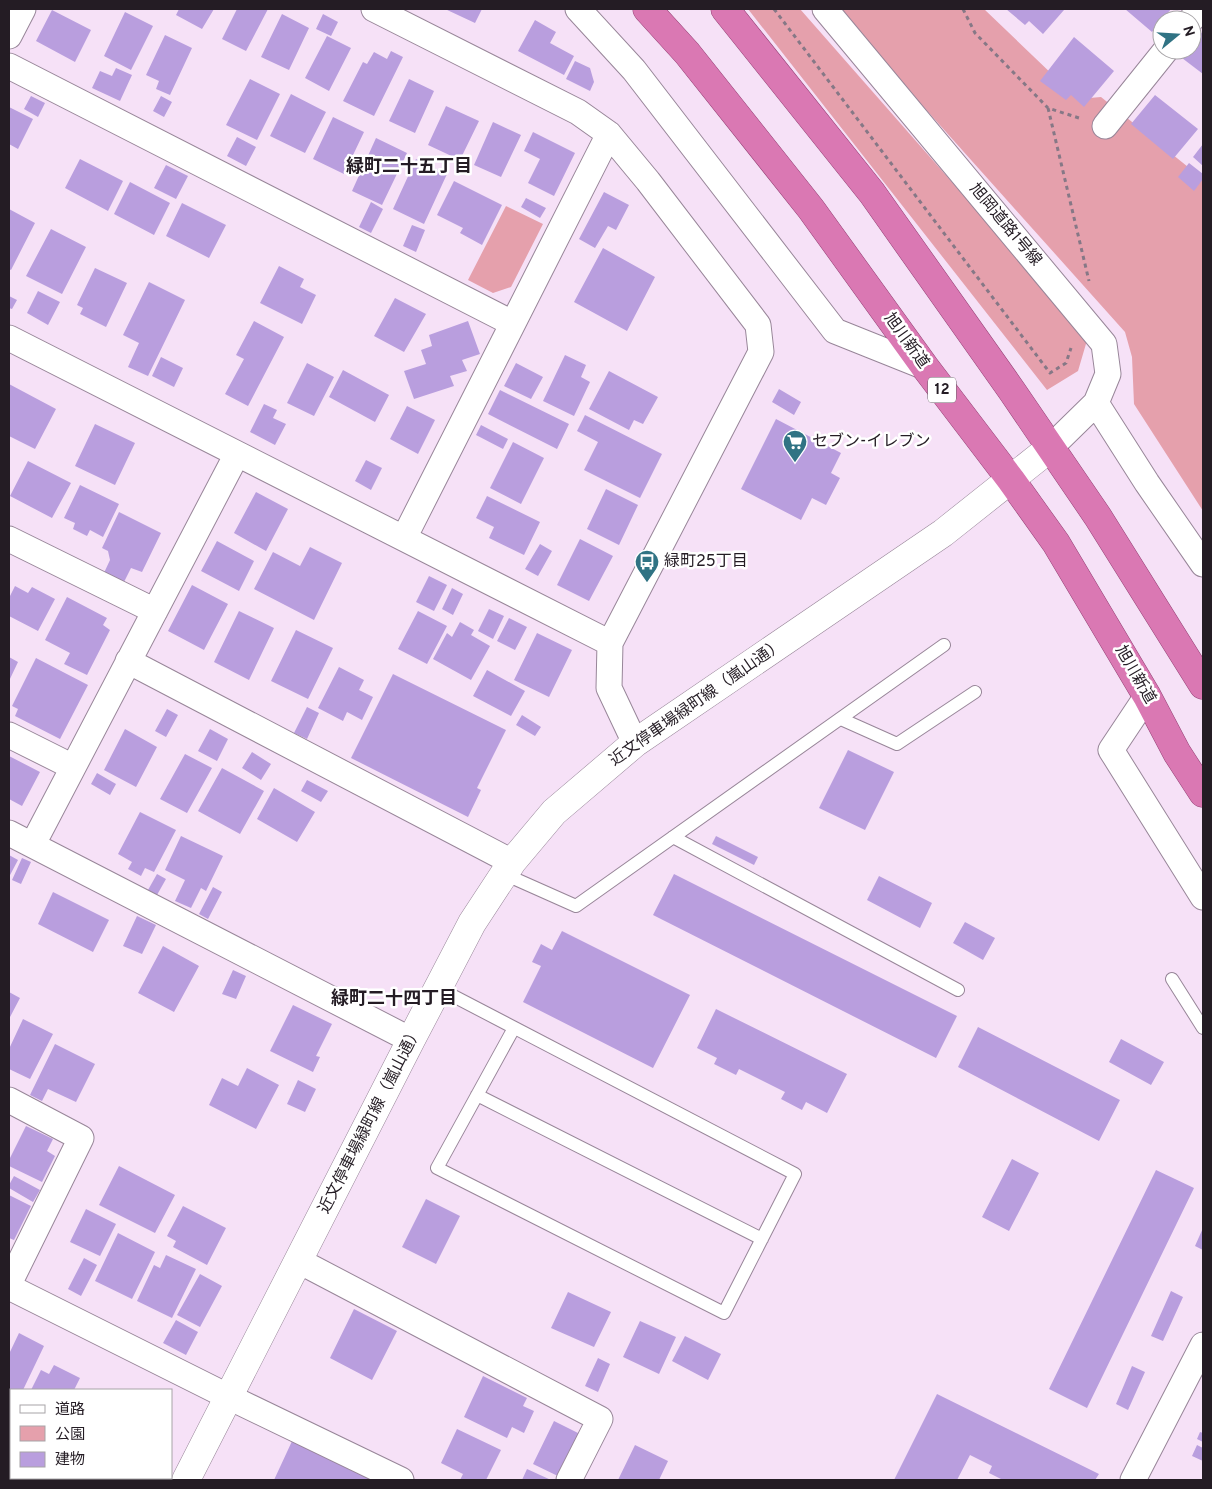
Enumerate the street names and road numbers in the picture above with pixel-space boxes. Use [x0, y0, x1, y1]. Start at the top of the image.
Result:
street label: 旭岡道路1号線 [965, 180, 1045, 270]
street label: 旭川新道 [879, 309, 933, 373]
road number: 12 [928, 378, 956, 402]
street label: 近文停車場緑町線（嵐山通） [606, 635, 788, 771]
street label: 旭川新道 [1110, 642, 1160, 708]
street label: 近文停車場緑町線（嵐山通） [315, 1023, 427, 1217]

